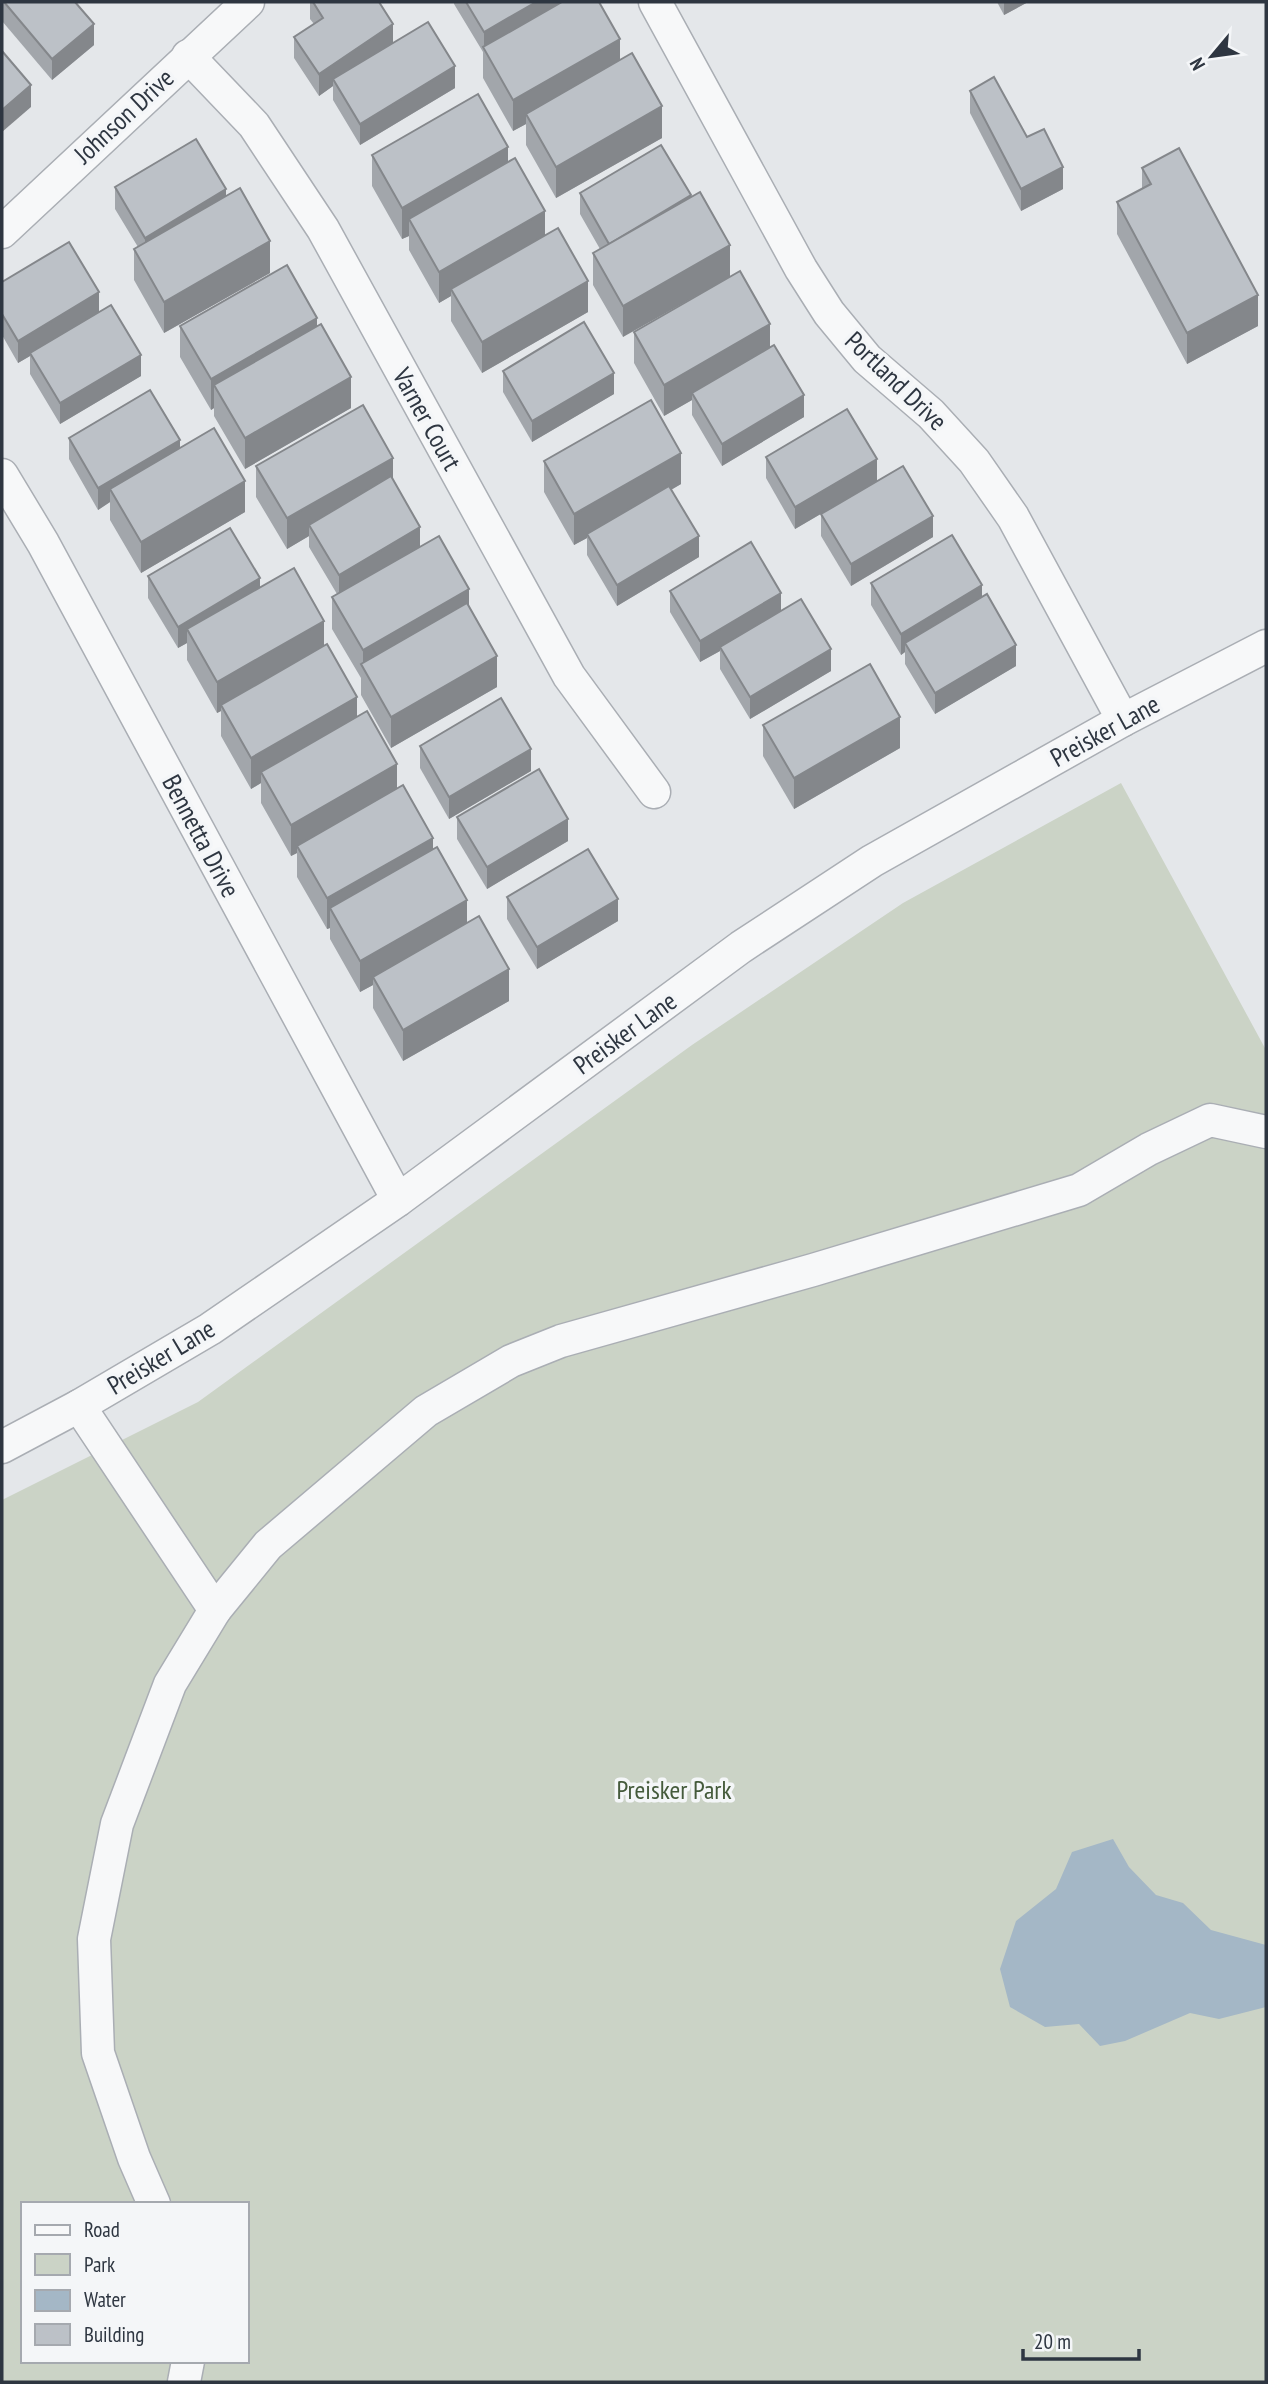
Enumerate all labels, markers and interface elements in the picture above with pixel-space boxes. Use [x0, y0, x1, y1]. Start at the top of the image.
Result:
north arrow [1177, 21, 1247, 91]
text: N [1184, 54, 1210, 75]
street label: Johnson Drive [66, 61, 180, 171]
street label: Portland Drive [838, 324, 954, 437]
street label: Varner Court [385, 361, 469, 476]
street label: Preisker Lane [1044, 687, 1165, 774]
street label: Bennetta Drive [155, 769, 247, 903]
street label: Preisker Lane [567, 984, 683, 1081]
street label: Preisker Lane [101, 1312, 220, 1401]
park label: Preisker Park [616, 1773, 732, 1806]
legend [21, 2202, 248, 2363]
text: Road [84, 2216, 120, 2243]
text: Park [84, 2251, 115, 2278]
text: Water [84, 2286, 126, 2313]
scale bar [1023, 2318, 1138, 2362]
text: Building [84, 2321, 144, 2348]
text: 20 m [1034, 2328, 1071, 2355]

